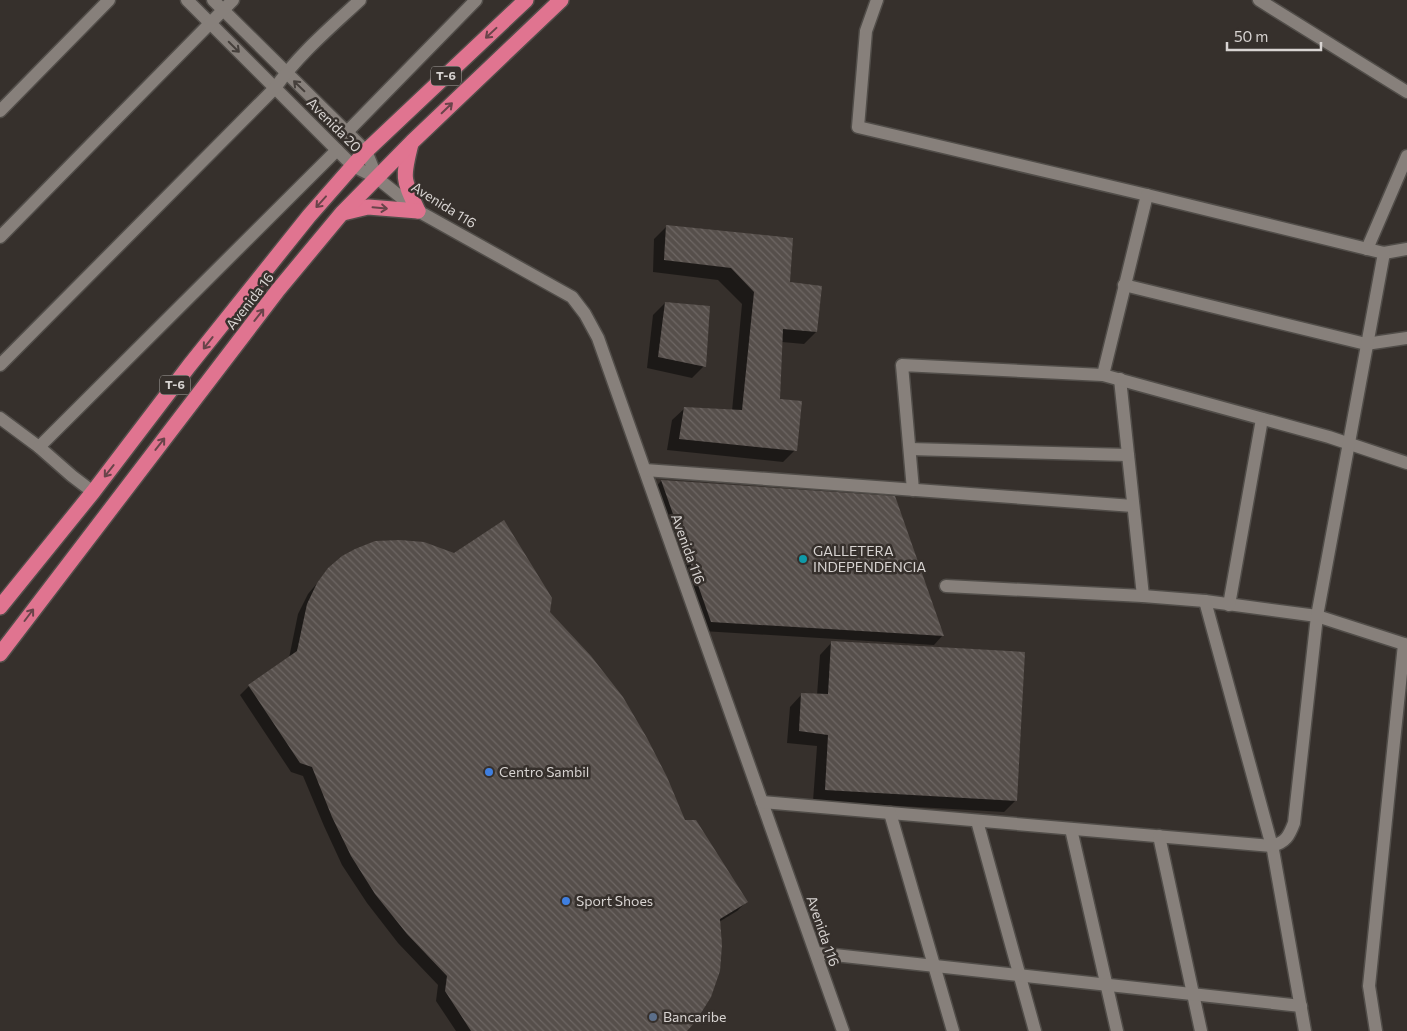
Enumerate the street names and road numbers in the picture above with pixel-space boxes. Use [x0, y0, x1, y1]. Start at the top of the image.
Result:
road number: T-6 [431, 66, 461, 85]
street label: Avenida 20 [304, 94, 365, 155]
street label: Avenida 116 [409, 178, 480, 231]
street label: Avenida 16 [222, 269, 277, 333]
road number: T-6 [160, 376, 190, 394]
street label: Avenida 116 [668, 511, 709, 586]
street label: Avenida 116 [803, 893, 843, 968]

